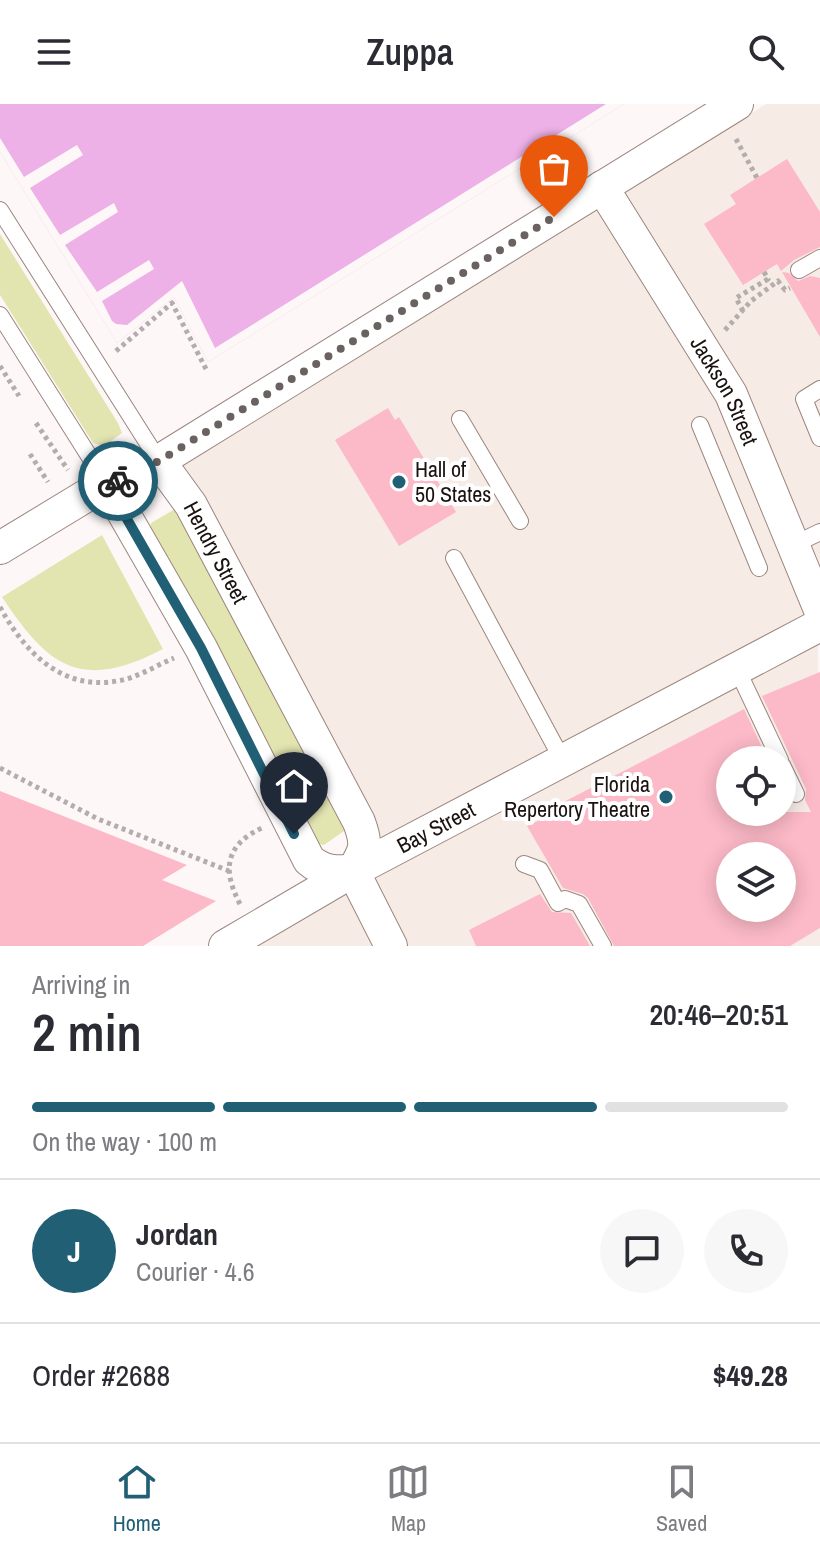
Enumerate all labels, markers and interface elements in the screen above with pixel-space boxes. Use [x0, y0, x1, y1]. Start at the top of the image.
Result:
text: Zuppa [367, 28, 453, 76]
icon: menu [32, 30, 76, 74]
icon: search [744, 30, 788, 74]
pin [520, 135, 588, 217]
icon: bag [532, 147, 576, 191]
street label: Jackson Street [684, 330, 765, 450]
courier [78, 441, 158, 521]
place label: Hall of 50 States [415, 454, 491, 509]
icon: bike [96, 459, 140, 503]
marker: Hall of 50 States [390, 473, 408, 491]
street label: Hendry Street [177, 496, 255, 609]
map controls [716, 746, 796, 922]
button: locate [716, 746, 796, 826]
pin [260, 752, 328, 834]
icon: home [272, 764, 316, 808]
place label: Florida Repertory Theatre [504, 769, 650, 824]
marker: Florida Repertory Theatre [657, 788, 675, 806]
street label: Bay Street [392, 794, 480, 860]
button: layers [716, 842, 796, 922]
text: Arriving in [32, 967, 130, 1002]
text: 20:46–20:51 [649, 994, 788, 1034]
text: 2 min [32, 997, 142, 1067]
text: On the way · 100 m [32, 1124, 217, 1159]
button: chat [600, 1209, 684, 1293]
button: phone [704, 1209, 788, 1293]
text: Jordan [136, 1214, 218, 1254]
text: J [67, 1231, 81, 1271]
text: Courier · 4.6 [136, 1254, 255, 1289]
text: Order #2688 [32, 1355, 170, 1395]
text: $49.28 [713, 1355, 788, 1395]
tab: Home [113, 1460, 161, 1538]
tab: Map [386, 1460, 430, 1538]
tab: Saved [656, 1460, 707, 1538]

